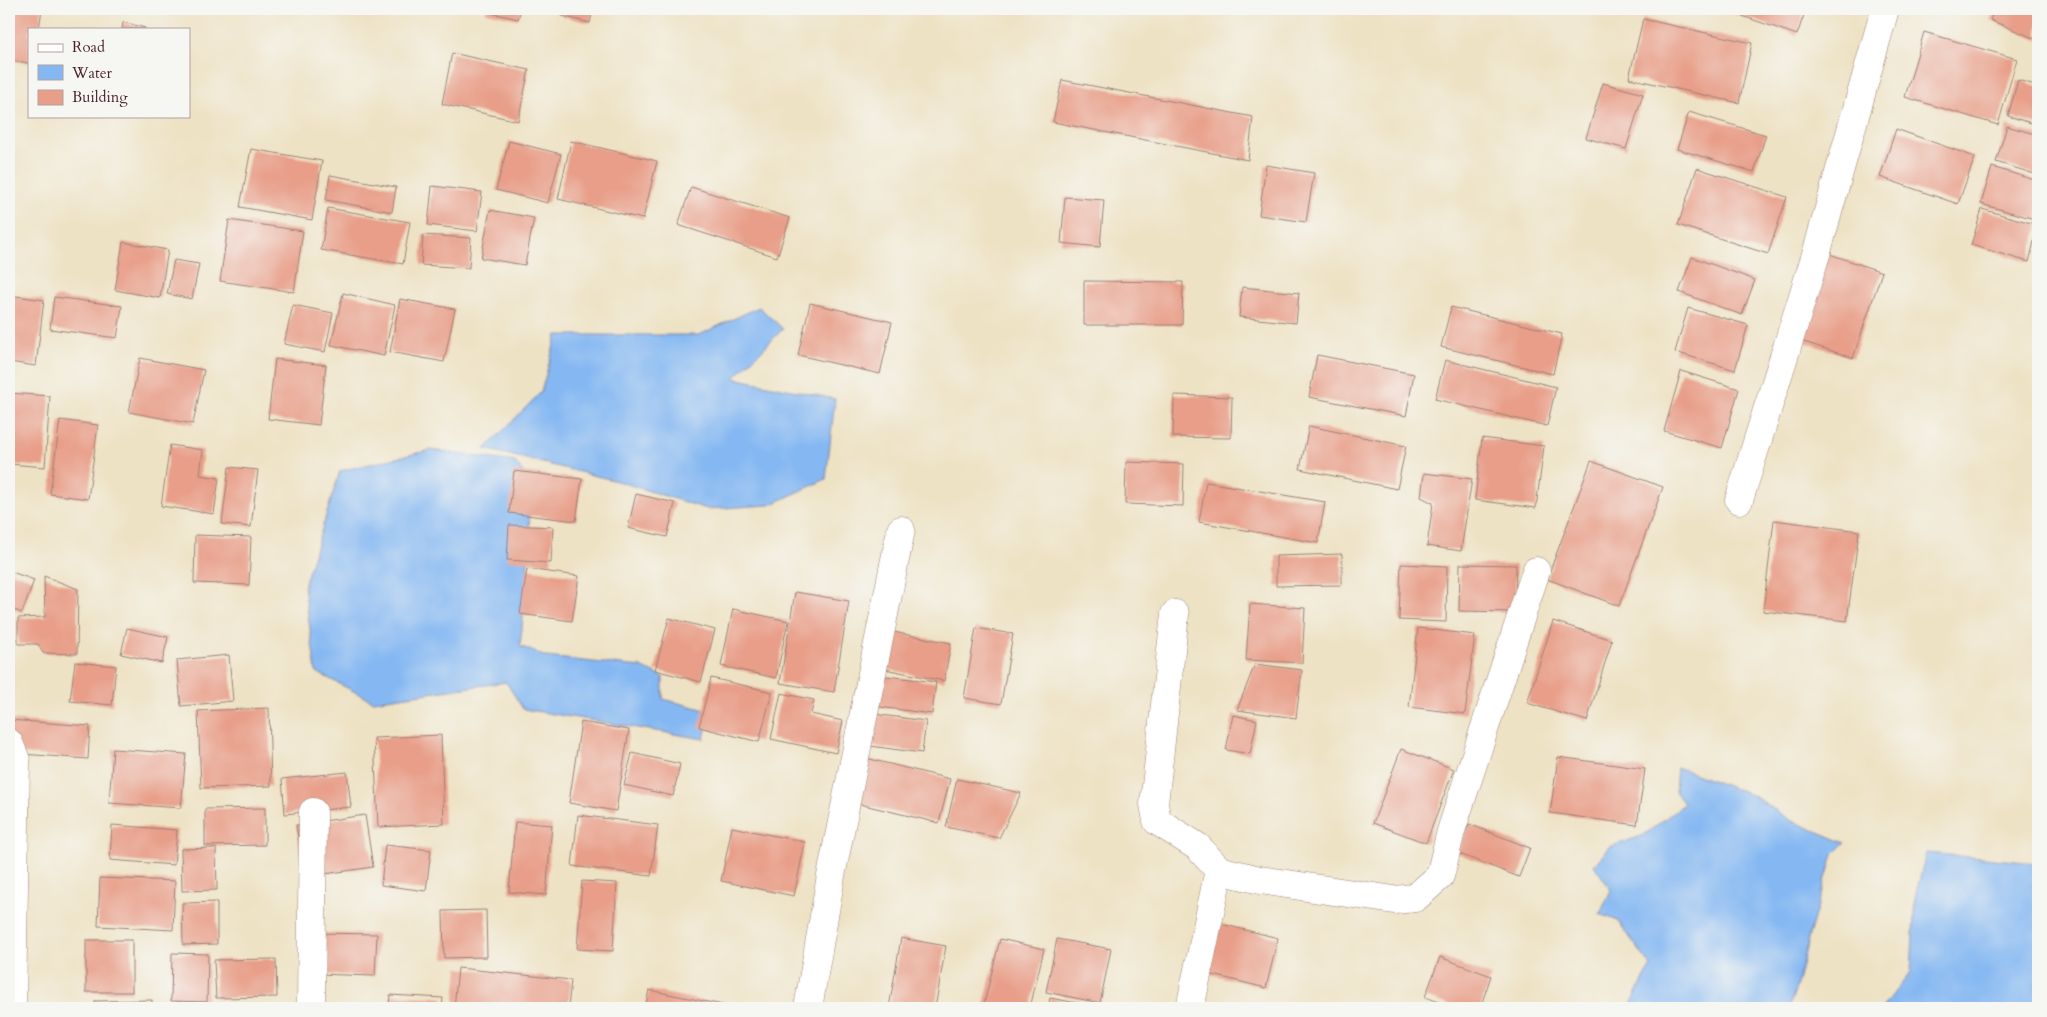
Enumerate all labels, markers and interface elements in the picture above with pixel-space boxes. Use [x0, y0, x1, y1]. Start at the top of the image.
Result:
legend [28, 28, 190, 118]
text: Road [72, 37, 105, 57]
text: Water [71, 63, 113, 83]
text: Building [72, 87, 128, 107]

